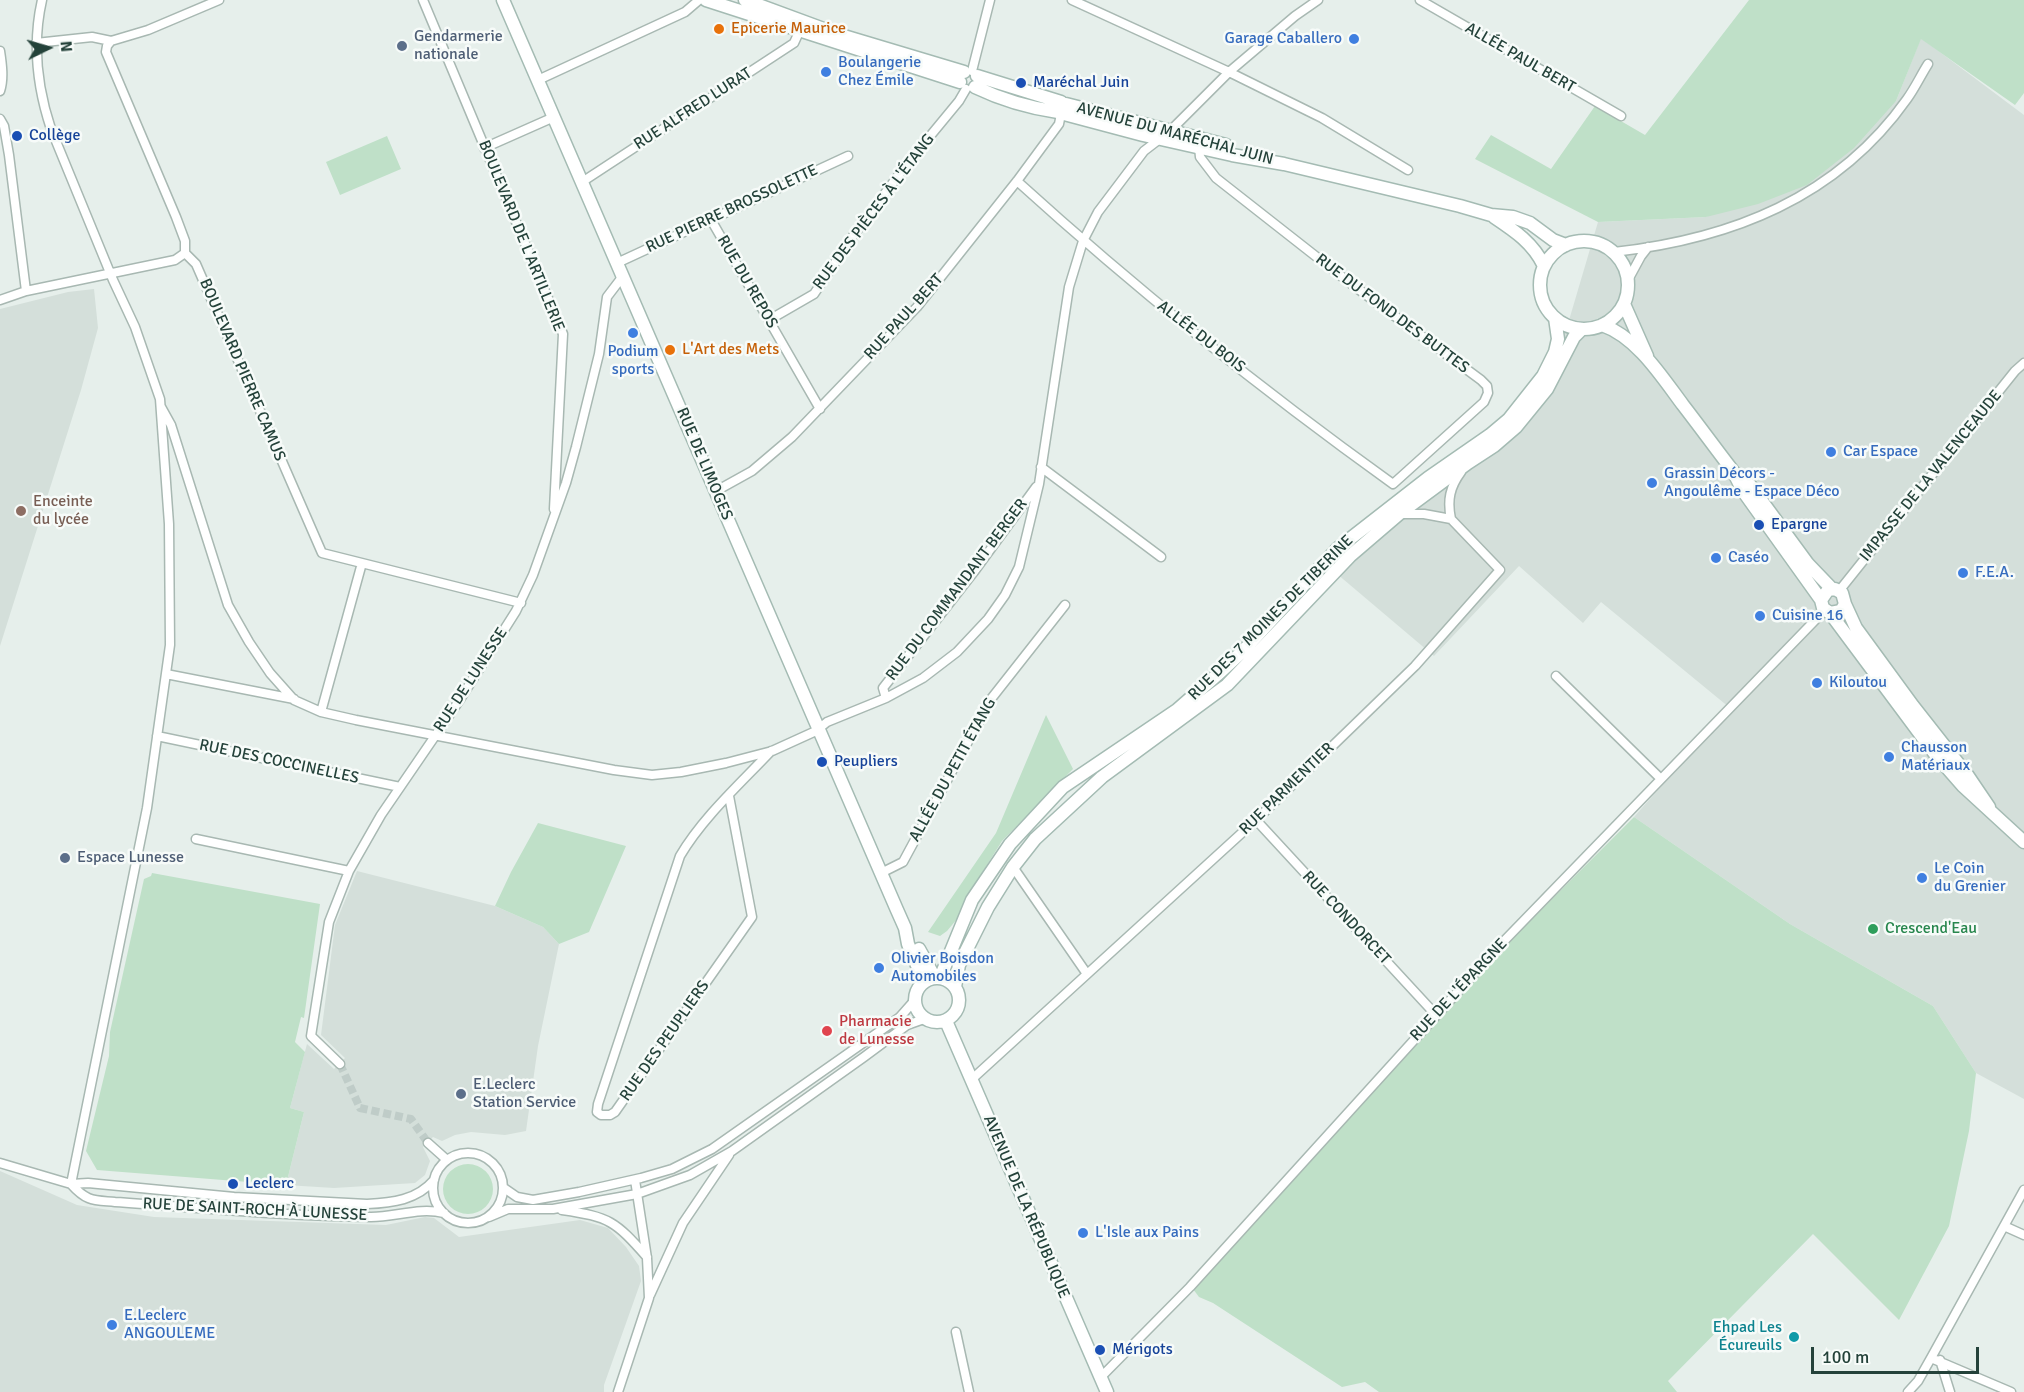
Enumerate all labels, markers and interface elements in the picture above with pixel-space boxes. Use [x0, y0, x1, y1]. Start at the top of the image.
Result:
north arrow [18, 18, 78, 78]
place label: Epicerie Maurice [731, 19, 846, 39]
street label: ALLÉE PAUL BERT [1462, 19, 1578, 97]
marker: Epicerie Maurice [712, 22, 726, 36]
place label: Gendarmerie nationale [414, 27, 503, 65]
place label: Garage Caballero [1225, 29, 1342, 49]
marker: Garage Caballero [1347, 32, 1361, 46]
marker: Gendarmerie nationale [395, 39, 409, 53]
text: N [55, 40, 76, 53]
place label: Boulangerie Chez Émile [838, 53, 921, 91]
street label: RUE ALFRED LURAT [631, 64, 755, 154]
marker: Boulangerie Chez Émile [819, 65, 833, 79]
place label: Maréchal Juin [1033, 73, 1129, 93]
marker: Maréchal Juin [1014, 76, 1028, 90]
street label: AVENUE DU MARÉCHAL JUIN [1075, 99, 1275, 169]
place label: Collège [29, 126, 80, 146]
marker: Collège [10, 129, 24, 143]
street label: RUE DES PIÈCES À L'ÉTANG [809, 130, 939, 294]
street label: BOULEVARD DE L'ARTILLERIE [474, 138, 568, 334]
street label: RUE PIERRE BROSSOLETTE [643, 161, 821, 257]
street label: RUE DU REPOS [713, 232, 781, 332]
street label: RUE DU FOND DES BUTTES [1311, 250, 1473, 378]
street label: RUE PAUL BERT [861, 270, 947, 364]
street label: BOULEVARD PIERRE CAMUS [195, 276, 289, 464]
street label: ALLÉE DU BOIS [1153, 297, 1249, 377]
marker: Podium sports [626, 326, 640, 340]
place label: L'Art des Mets [682, 340, 779, 360]
place label: Podium sports [607, 342, 659, 380]
marker: L'Art des Mets [663, 343, 677, 357]
street label: IMPASSE DE LA VALENCEAUDE [1856, 386, 2006, 566]
street label: RUE DE LIMOGES [672, 405, 736, 523]
place label: Car Espace [1843, 442, 1918, 462]
marker: Car Espace [1824, 445, 1838, 459]
place label: Grassin Décors - Angoulême - Espace Déco [1664, 464, 1840, 502]
marker: Grassin Décors - Angoulême - Espace Déco [1645, 476, 1659, 490]
place label: Enceinte du lycée [33, 492, 93, 530]
street label: RUE DU COMMANDANT BERGER [882, 495, 1032, 685]
marker: Enceinte du lycée [14, 504, 28, 518]
place label: Epargne [1771, 515, 1828, 535]
marker: Epargne [1752, 518, 1766, 532]
street label: RUE DES 7 MOINES DE TIBERINE [1184, 531, 1358, 705]
place label: Caséo [1728, 548, 1769, 568]
marker: Caséo [1709, 551, 1723, 565]
place label: F.E.A. [1975, 563, 2014, 583]
marker: F.E.A. [1956, 566, 1970, 580]
place label: Cuisine 16 [1772, 606, 1844, 626]
marker: Cuisine 16 [1753, 609, 1767, 623]
street label: RUE DE LUNESSE [430, 624, 512, 736]
place label: Kiloutou [1829, 673, 1887, 693]
marker: Kiloutou [1810, 676, 1824, 690]
street label: ALLÉE DU PETIT ÉTANG [905, 695, 1001, 845]
street label: RUE DES COCCINELLES [197, 736, 361, 788]
place label: Chausson Matériaux [1901, 738, 1970, 776]
street label: RUE PARMENTIER [1236, 739, 1338, 839]
marker: Chausson Matériaux [1882, 750, 1896, 764]
place label: Peupliers [834, 752, 898, 772]
marker: Peupliers [815, 755, 829, 769]
place label: Espace Lunesse [77, 848, 184, 868]
marker: Espace Lunesse [58, 851, 72, 865]
place label: Le Coin du Grenier [1934, 859, 2006, 897]
street label: RUE CONDORCET [1298, 867, 1394, 969]
marker: Le Coin du Grenier [1915, 871, 1929, 885]
place label: Crescend'Eau [1885, 919, 1977, 939]
marker: Crescend'Eau [1866, 922, 1880, 936]
street label: RUE DE L'ÉPARGNE [1406, 935, 1512, 1045]
place label: Olivier Boisdon Automobiles [891, 949, 994, 987]
marker: Olivier Boisdon Automobiles [872, 961, 886, 975]
street label: RUE DES PEUPLIERS [616, 977, 714, 1105]
place label: Pharmacie de Lunesse [839, 1012, 914, 1050]
marker: Pharmacie de Lunesse [820, 1024, 834, 1038]
place label: E.Leclerc Station Service [473, 1075, 576, 1113]
marker: E.Leclerc Station Service [454, 1087, 468, 1101]
street label: AVENUE DE LA RÉPUBLIQUE [979, 1113, 1073, 1301]
place label: Leclerc [245, 1174, 294, 1194]
marker: Leclerc [226, 1177, 240, 1191]
street label: RUE DE SAINT-ROCH À LUNESSE [142, 1195, 368, 1225]
place label: L'Isle aux Pains [1095, 1223, 1199, 1243]
marker: L'Isle aux Pains [1076, 1226, 1090, 1240]
place label: E.Leclerc ANGOULEME [124, 1306, 215, 1344]
marker: E.Leclerc ANGOULEME [105, 1318, 119, 1332]
place label: Ehpad Les Écureuils [1713, 1318, 1782, 1356]
marker: Ehpad Les Écureuils [1787, 1330, 1801, 1344]
scale bar [1814, 1335, 1982, 1373]
place label: Mérigots [1112, 1340, 1173, 1360]
marker: Mérigots [1093, 1343, 1107, 1357]
text: 100 m [1822, 1346, 1869, 1368]

